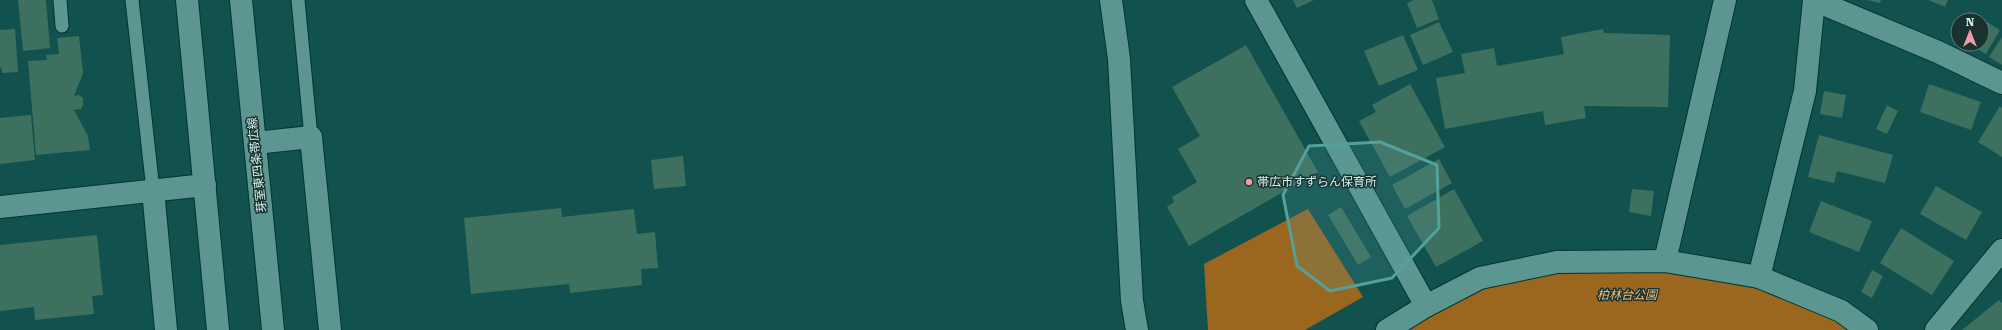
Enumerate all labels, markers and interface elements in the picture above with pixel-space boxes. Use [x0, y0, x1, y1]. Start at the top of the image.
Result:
north arrow [1950, 12, 1990, 52]
text: N [1966, 16, 1975, 29]
street label: 芽室東四条帯広線 [245, 117, 269, 213]
place label: 帯広市すずらん保育所 [1257, 175, 1377, 189]
marker: 帯広市すずらん保育所 [1244, 177, 1254, 187]
park label: 柏林台公園 [1597, 288, 1659, 302]

